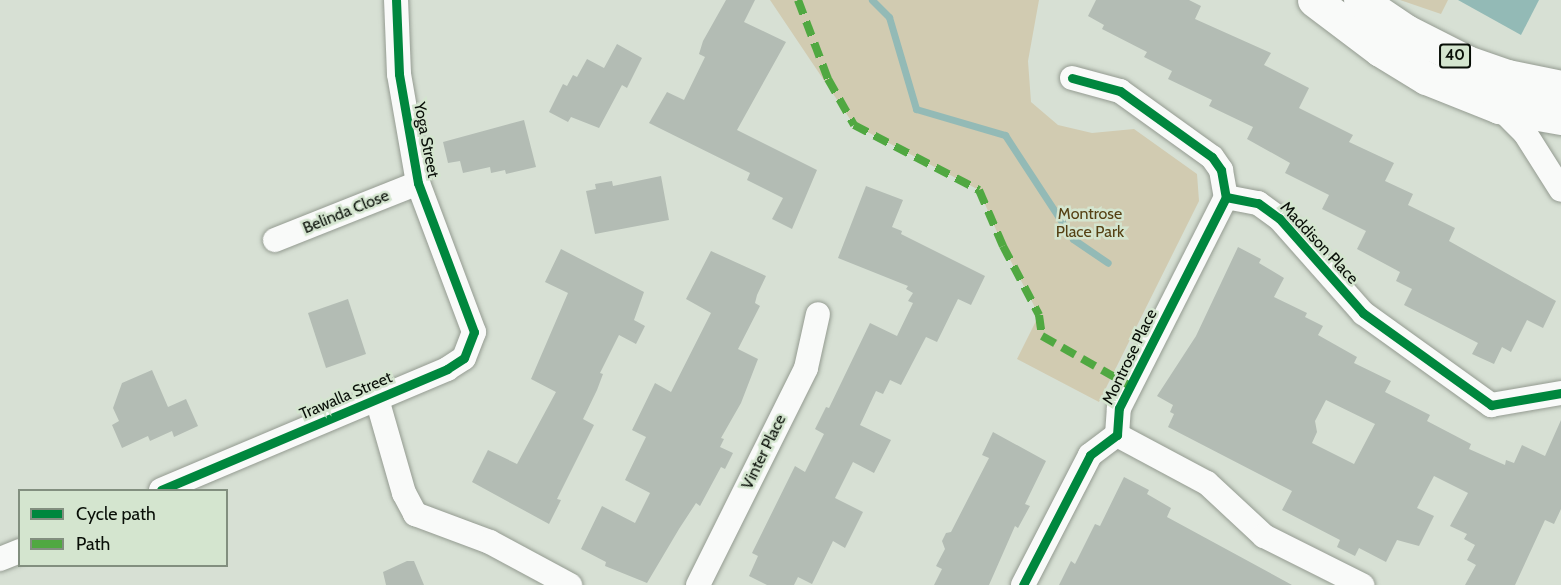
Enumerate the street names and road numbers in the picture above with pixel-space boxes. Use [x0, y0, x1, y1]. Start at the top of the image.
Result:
road number: 40 [1438, 44, 1472, 68]
street label: Yoga Street [409, 100, 443, 180]
street label: Belinda Close [300, 186, 392, 238]
street label: Maddison Place [1276, 198, 1362, 288]
street label: Montrose Place [1099, 306, 1161, 408]
street label: Trawalla Street [297, 368, 395, 424]
street label: Vinter Place [738, 412, 790, 492]

